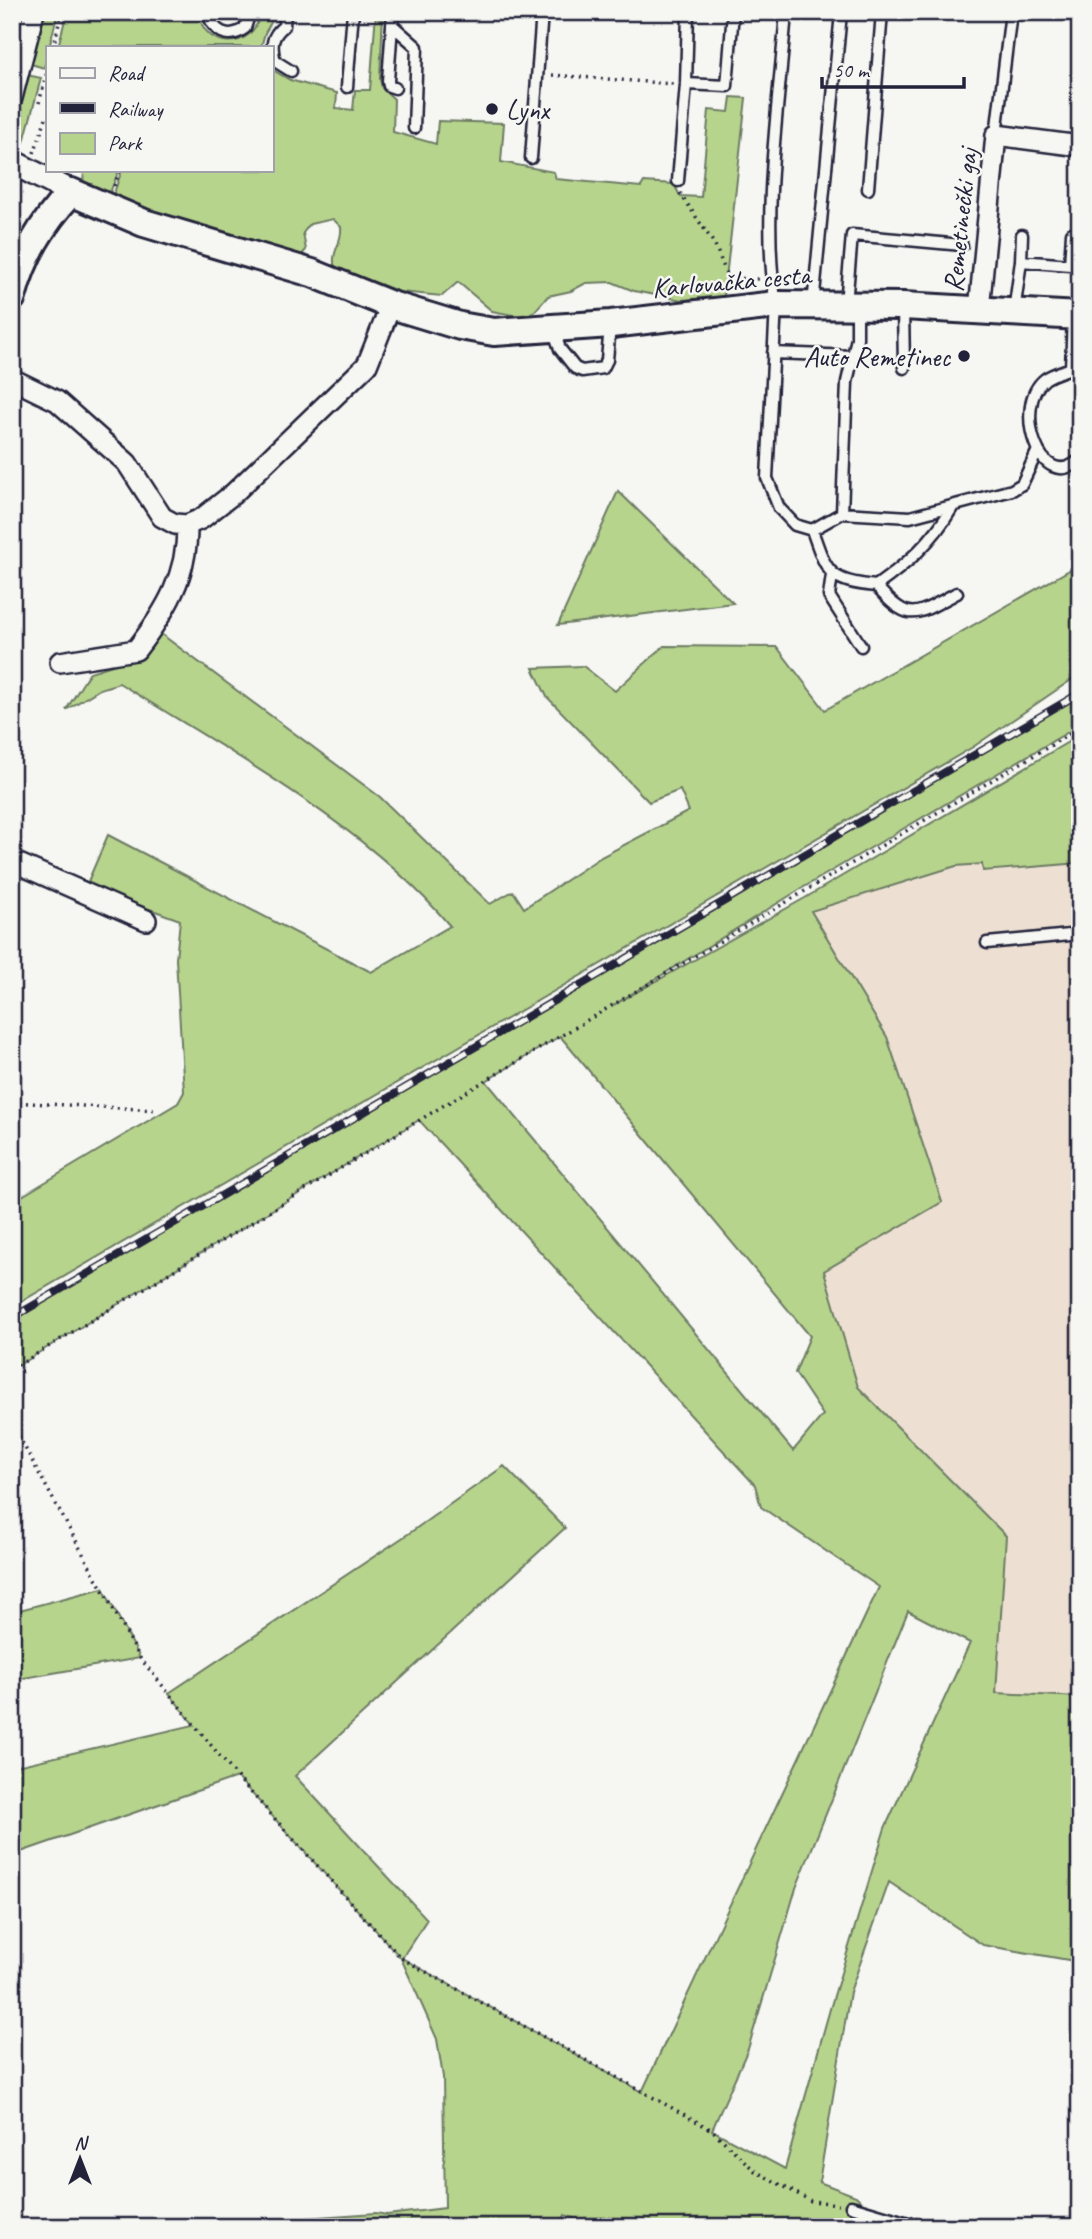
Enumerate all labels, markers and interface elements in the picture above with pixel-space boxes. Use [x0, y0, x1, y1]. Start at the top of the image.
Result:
legend [46, 46, 273, 172]
scale bar [822, 46, 964, 90]
text: 50 m [833, 57, 871, 83]
text: Road [108, 60, 147, 86]
place label: Lynx [506, 92, 552, 127]
text: Railway [108, 96, 164, 122]
marker: Lynx [484, 101, 500, 117]
text: Park [108, 130, 143, 156]
street label: Remetinečki gaj [935, 143, 985, 294]
street label: Karlovačka cesta [650, 256, 814, 305]
place label: Auto Remetinec [804, 339, 951, 374]
marker: Auto Remetinec [956, 348, 972, 364]
north arrow [46, 2124, 116, 2194]
text: N [74, 2131, 89, 2155]

